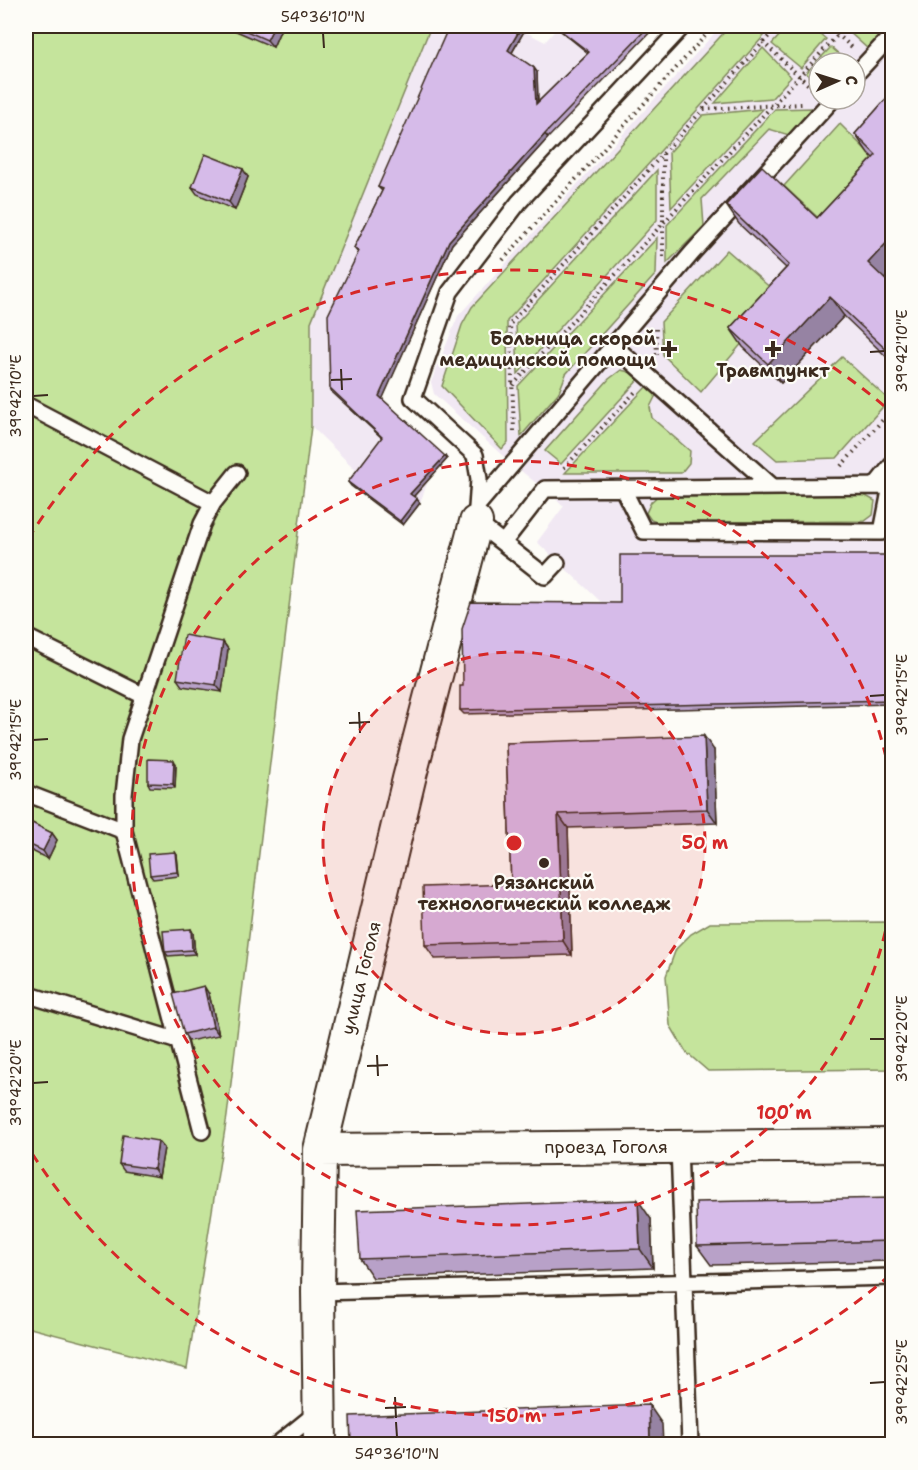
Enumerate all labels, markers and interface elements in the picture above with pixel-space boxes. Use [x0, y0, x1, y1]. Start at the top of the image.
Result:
text: 54°36'10"N [281, 7, 365, 27]
north arrow [807, 51, 867, 111]
text: С [841, 75, 862, 86]
text: 39°42'10"E [892, 309, 912, 393]
place label: Больница скорой медицинской помощи [439, 327, 657, 372]
marker: Больница скорой медицинской помощи [660, 340, 678, 358]
marker: Травмпункт [764, 340, 782, 358]
text: 39°42'10"E [6, 354, 26, 438]
place label: Травмпункт [716, 359, 830, 383]
text: 39°42'15"E [892, 654, 912, 736]
text: 39°42'15"E [6, 699, 26, 781]
text: 50 m [682, 831, 729, 855]
centre of rings [504, 833, 524, 853]
marker: Рязанский технологический колледж [537, 856, 551, 870]
place label: Рязанский технологический колледж [417, 871, 671, 916]
street label: улица Гоголя [335, 919, 387, 1037]
text: 39°42'20"E [892, 995, 912, 1083]
text: 39°42'20"E [6, 1039, 26, 1127]
text: 100 m [756, 1101, 812, 1125]
street label: проезд Гоголя [544, 1135, 668, 1159]
text: 39°42'25"E [892, 1339, 912, 1425]
text: 150 m [487, 1404, 542, 1428]
text: 54°36'10"N [355, 1444, 439, 1464]

